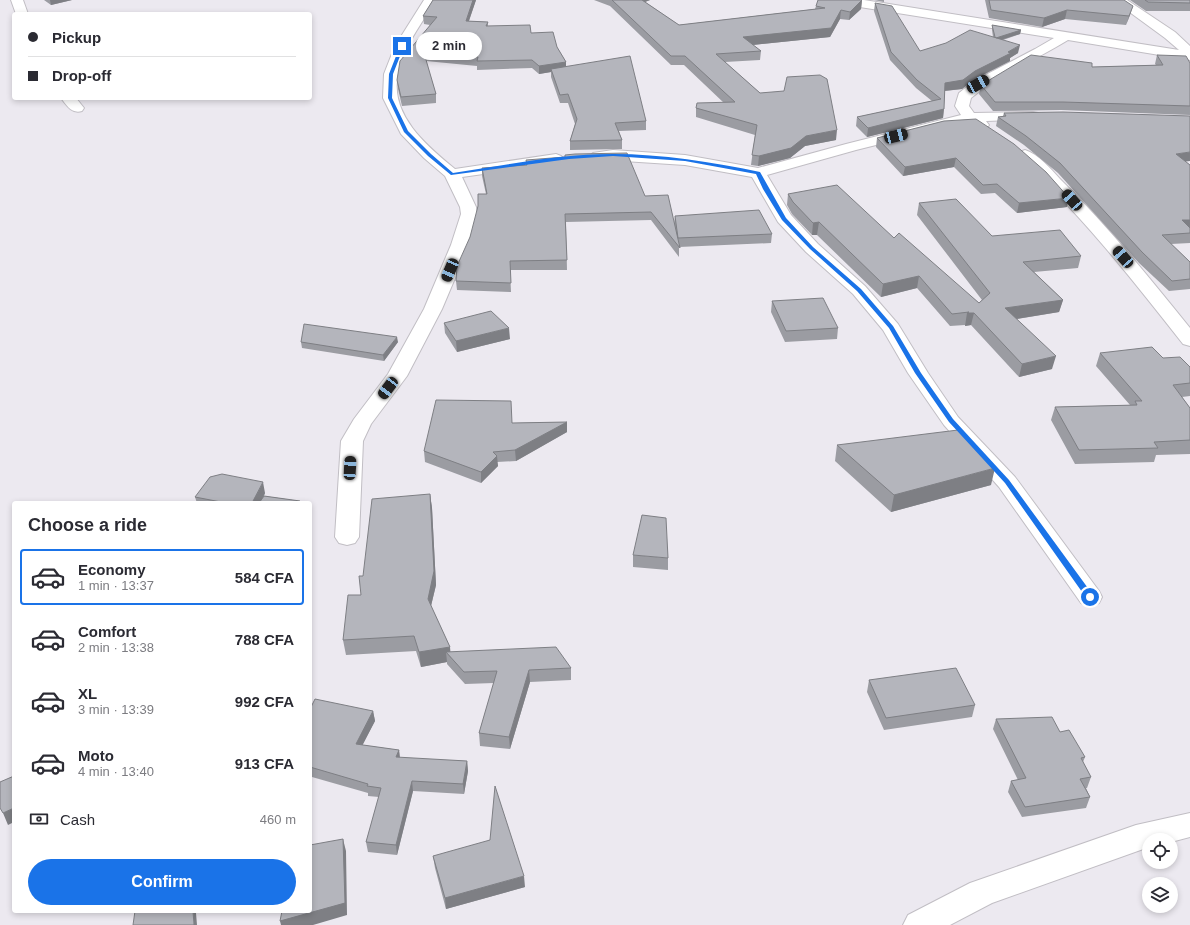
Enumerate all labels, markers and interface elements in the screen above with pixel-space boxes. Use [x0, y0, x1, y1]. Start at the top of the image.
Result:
text: Pickup [52, 29, 101, 46]
callout: 2 min [416, 32, 482, 60]
route end [393, 37, 411, 55]
text: 2 min [432, 38, 466, 53]
text: Drop-off [52, 67, 111, 84]
car [965, 73, 991, 95]
car [883, 127, 909, 145]
car [1060, 187, 1084, 213]
car [1111, 244, 1135, 270]
car [440, 257, 460, 283]
car [376, 375, 400, 401]
car [343, 456, 357, 480]
text: Choose a ride [28, 515, 147, 535]
icon: car [30, 559, 66, 595]
text: Economy [78, 561, 146, 578]
text: 584 CFA [235, 569, 294, 586]
text: 1 min · 13:37 [78, 578, 154, 593]
route start [1081, 588, 1099, 606]
icon: car [30, 621, 66, 657]
text: Comfort [78, 623, 136, 640]
text: 788 CFA [235, 631, 294, 648]
text: 2 min · 13:38 [78, 640, 154, 655]
icon: car [30, 683, 66, 719]
text: XL [78, 685, 97, 702]
text: 992 CFA [235, 693, 294, 710]
text: 3 min · 13:39 [78, 702, 154, 717]
icon: car [30, 745, 66, 781]
text: Moto [78, 747, 114, 764]
text: 913 CFA [235, 755, 294, 772]
text: 4 min · 13:40 [78, 764, 154, 779]
icon: cash [28, 808, 50, 830]
text: Cash [60, 811, 95, 828]
text: 460 m [260, 812, 296, 827]
map controls [1142, 833, 1178, 913]
button: locate [1142, 833, 1178, 869]
button: Confirm [28, 859, 296, 905]
button: layers [1142, 877, 1178, 913]

